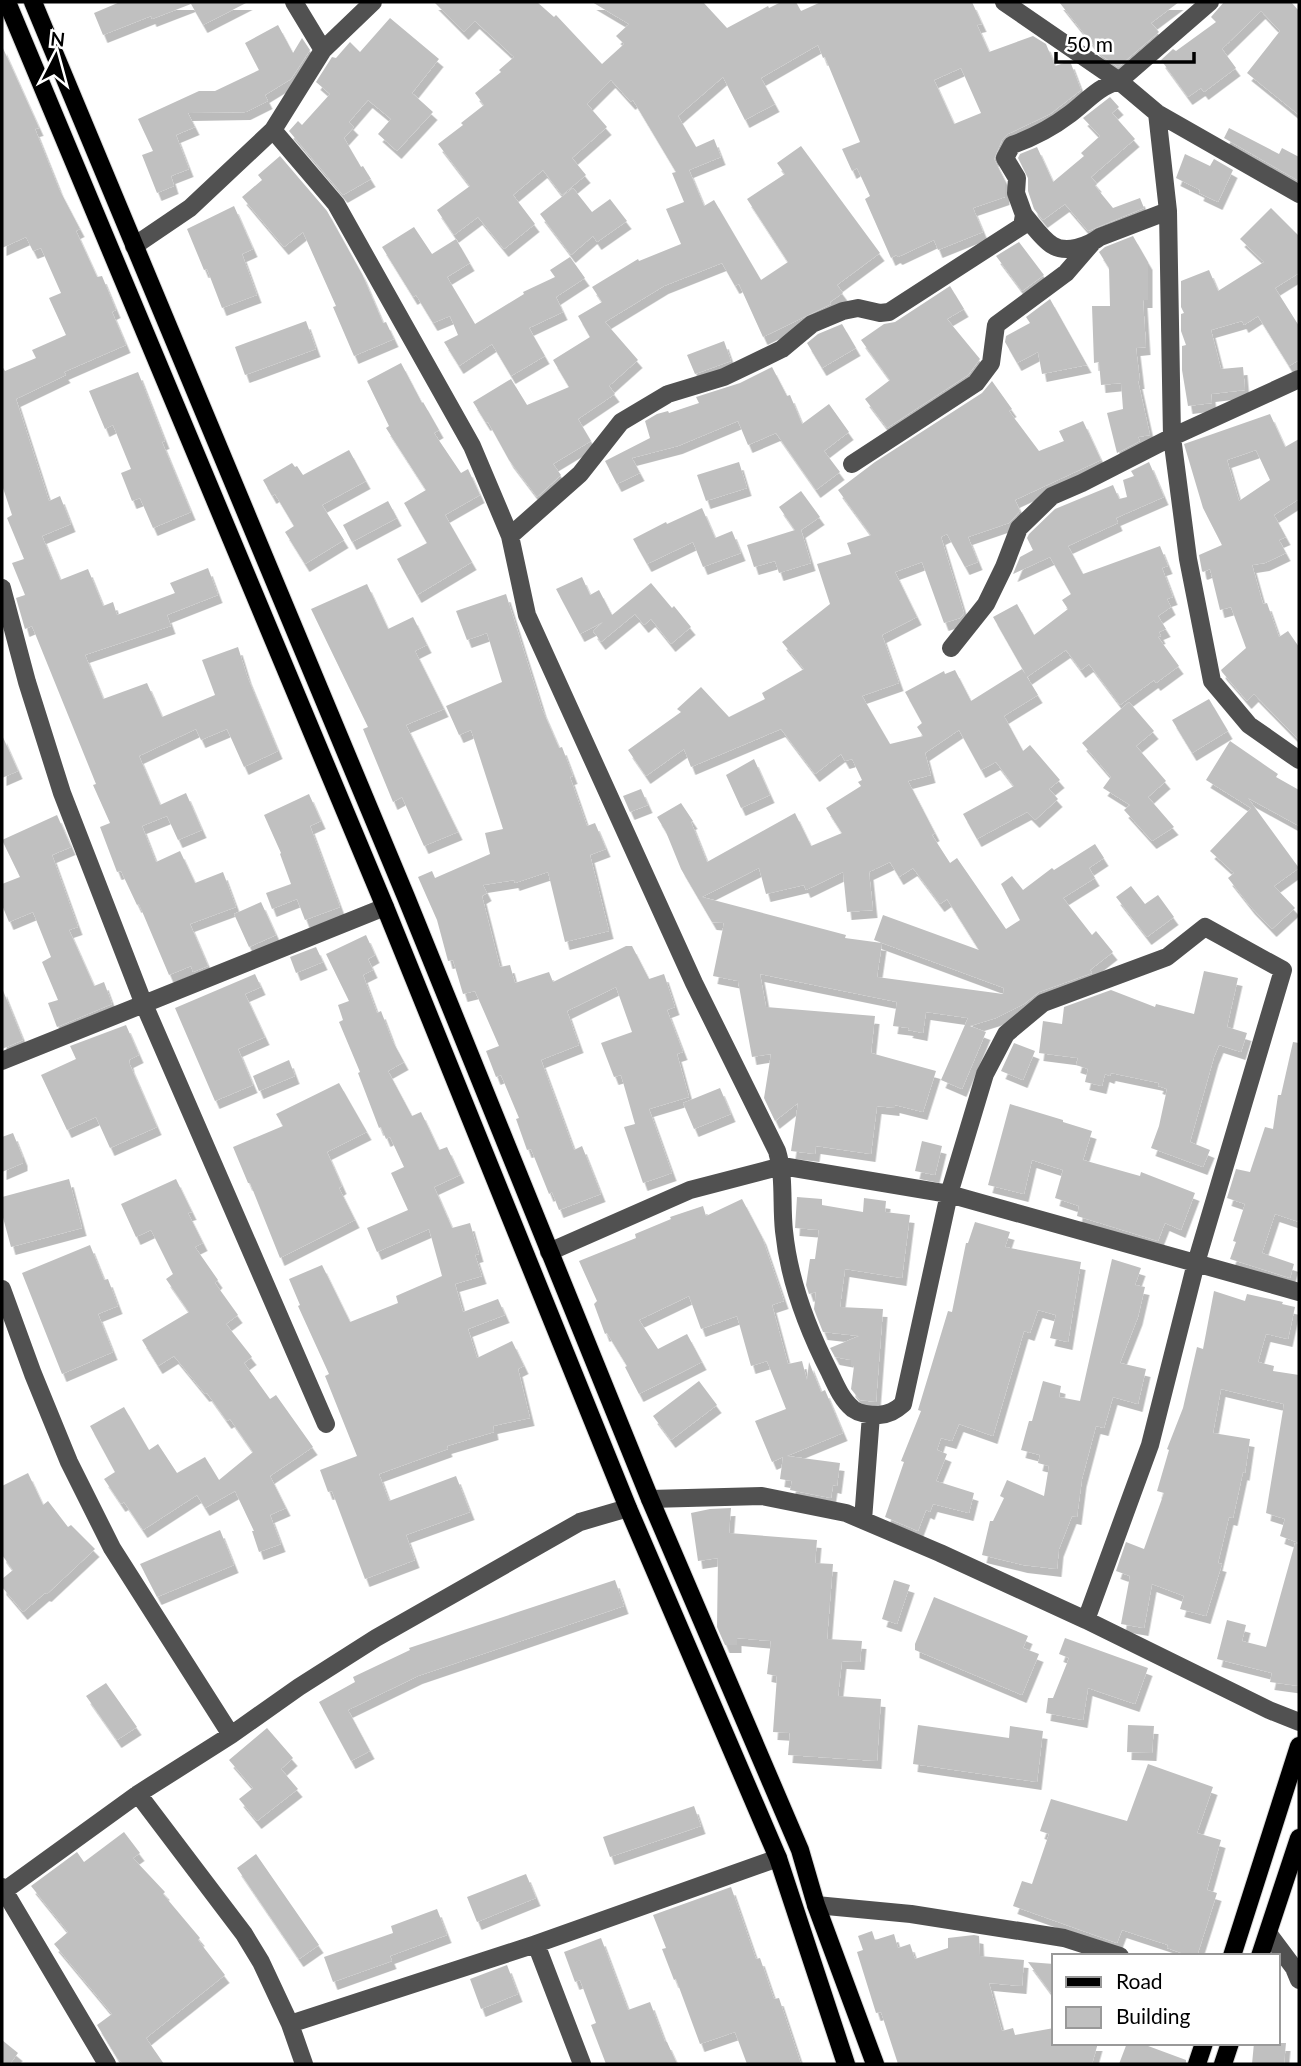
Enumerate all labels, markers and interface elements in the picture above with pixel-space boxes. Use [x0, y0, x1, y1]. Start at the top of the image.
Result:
north arrow [21, 21, 91, 91]
scale bar [1056, 21, 1194, 65]
text: N [49, 26, 66, 51]
text: 50 m [1066, 31, 1113, 56]
legend [1052, 1954, 1280, 2045]
text: Road [1116, 1968, 1163, 1993]
text: Building [1116, 2003, 1191, 2028]

